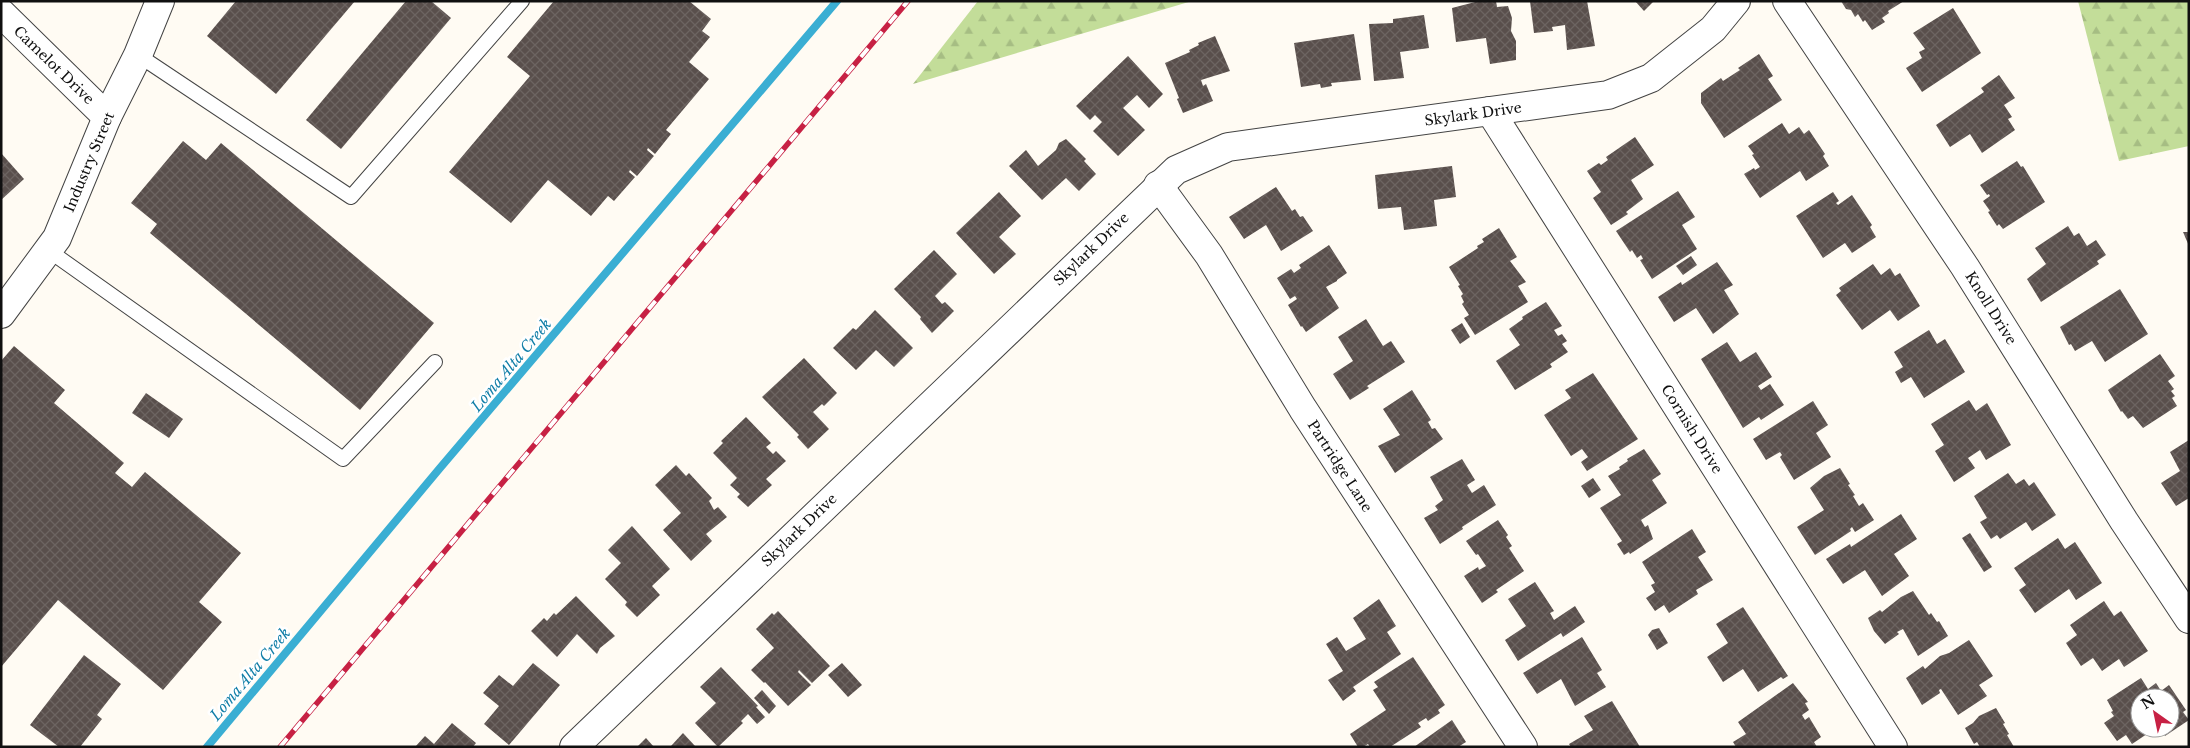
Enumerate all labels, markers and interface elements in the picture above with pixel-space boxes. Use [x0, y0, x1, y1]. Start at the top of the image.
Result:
street label: Camelot Drive [10, 22, 98, 108]
street label: Skylark Drive [1423, 98, 1523, 130]
street label: Industry Street [60, 108, 119, 215]
street label: Skylark Drive [1050, 209, 1132, 289]
street label: Knoll Drive [1961, 268, 2021, 348]
water label: Loma Alta Creek [466, 315, 555, 416]
street label: Cornish Drive [1657, 381, 1727, 477]
street label: Partridge Lane [1304, 417, 1376, 515]
street label: Skylark Drive [758, 490, 840, 570]
water label: Loma Alta Creek [205, 624, 294, 725]
north arrow [2130, 688, 2180, 738]
text: N [2137, 691, 2158, 713]

